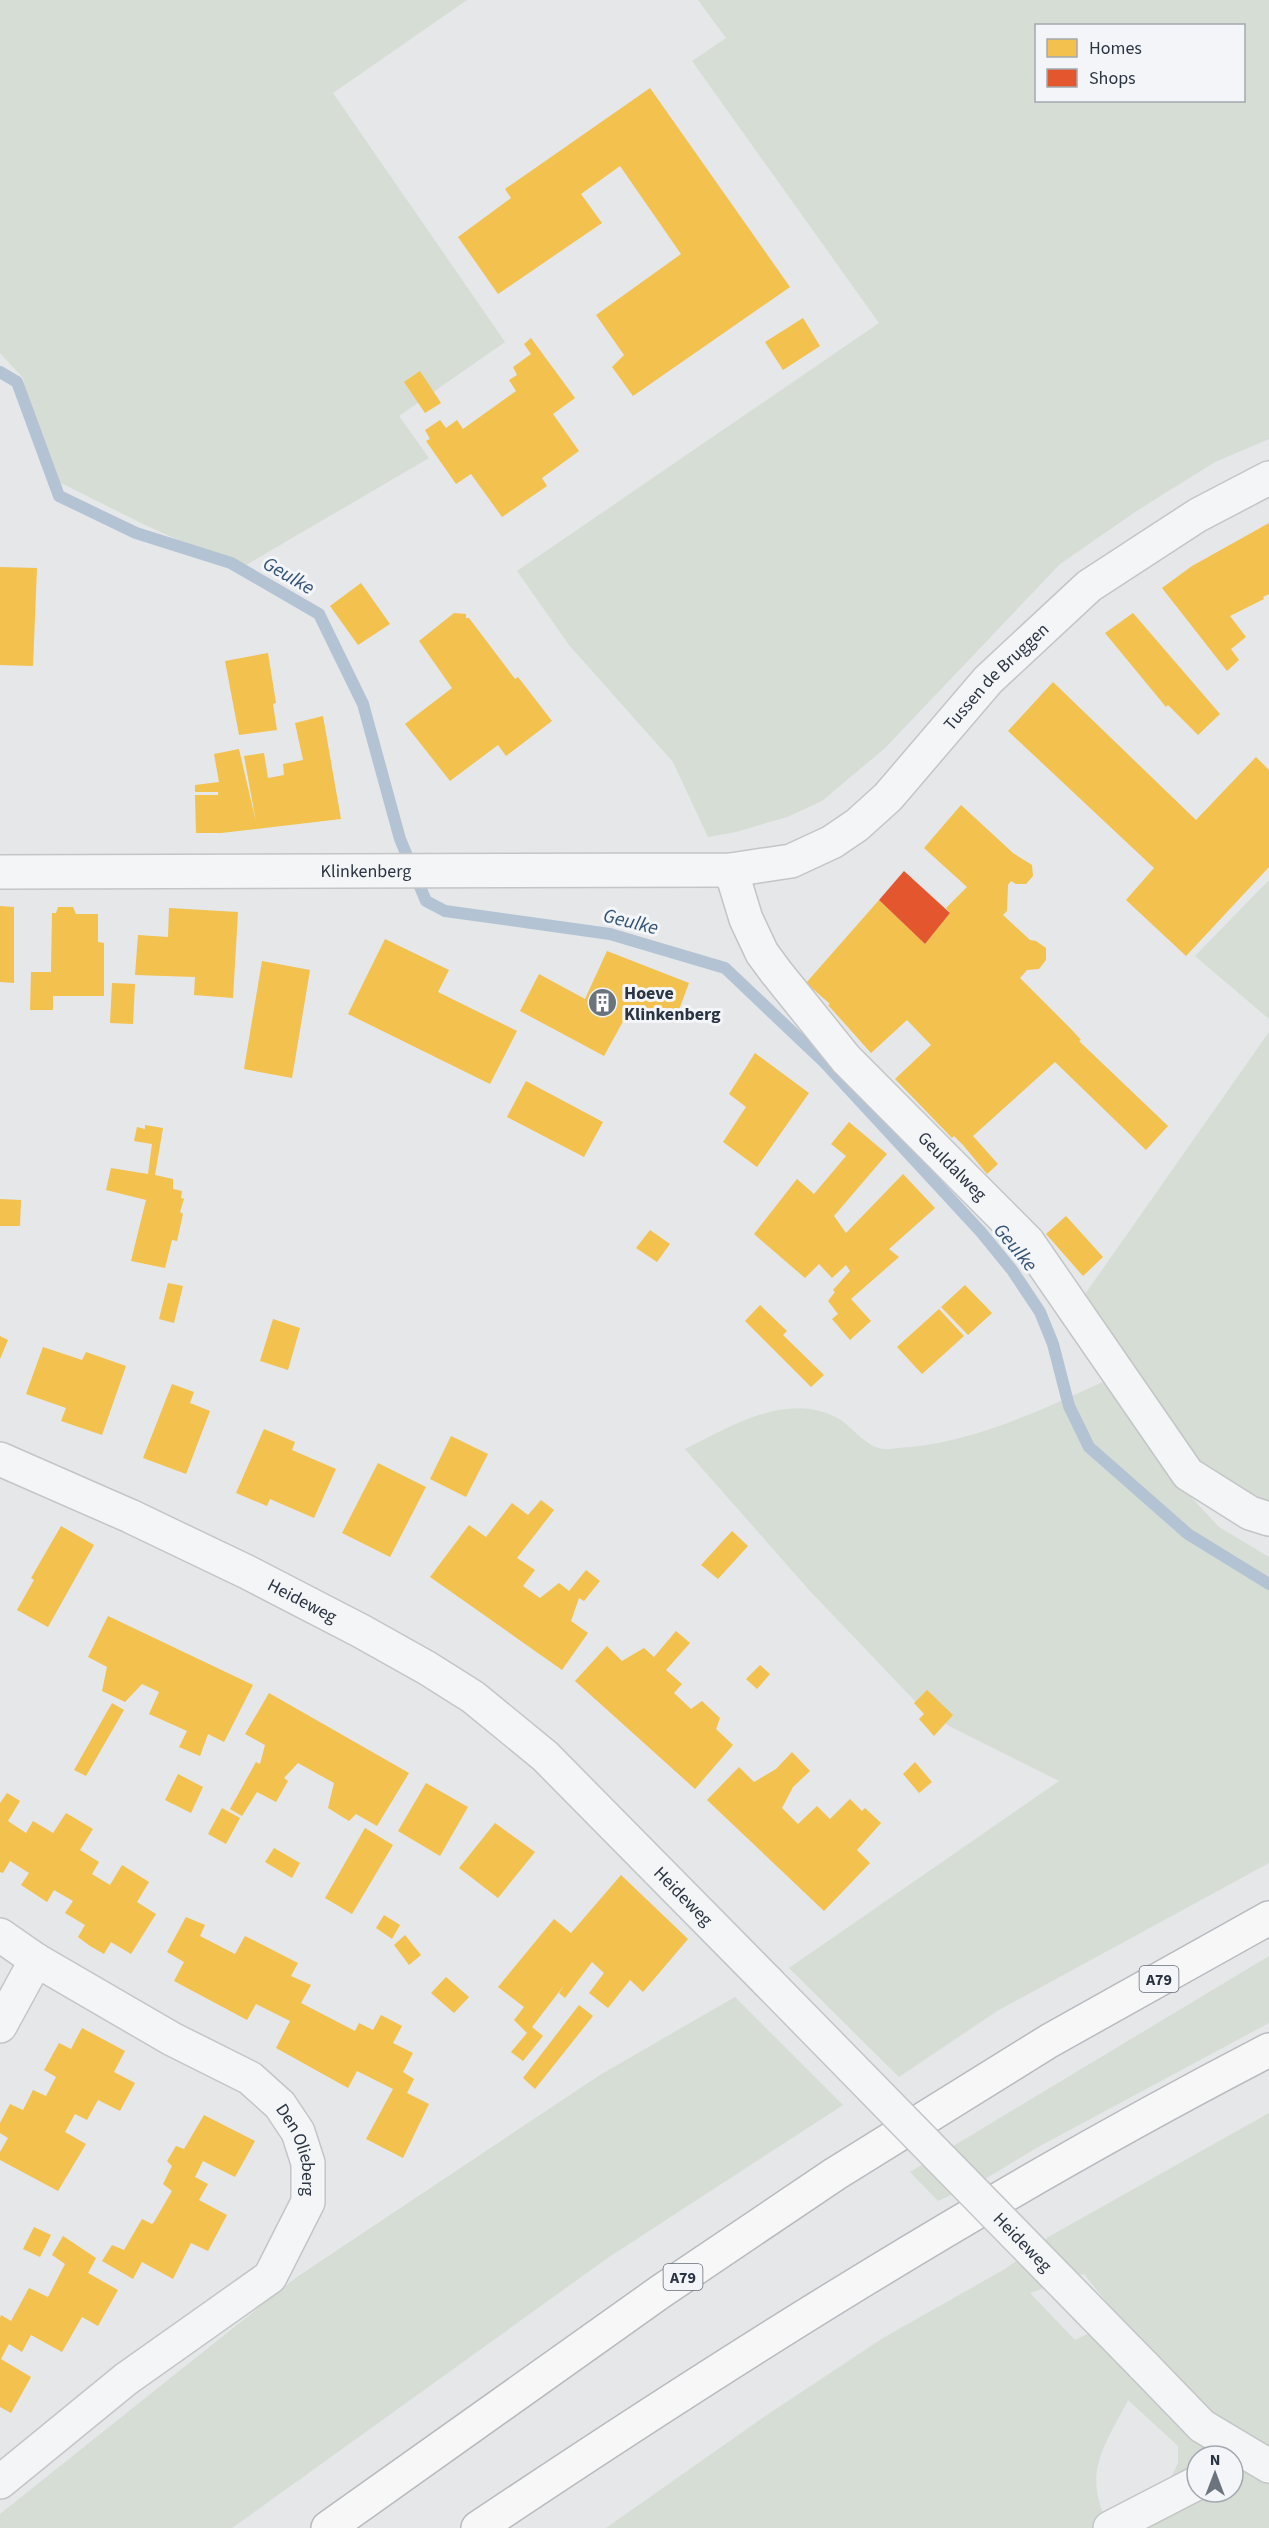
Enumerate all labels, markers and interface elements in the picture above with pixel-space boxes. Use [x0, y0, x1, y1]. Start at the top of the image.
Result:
legend [1035, 24, 1245, 102]
text: Homes [1089, 36, 1142, 61]
text: Shops [1089, 66, 1136, 91]
water label: Geulke [257, 550, 320, 602]
street label: Tussen de Bruggen [938, 617, 1055, 736]
street label: Klinkenberg [321, 859, 411, 884]
water label: Geulke [600, 902, 661, 942]
place label: Hoeve Klinkenberg [624, 981, 721, 1027]
building icon: Hoeve Klinkenberg [587, 987, 619, 1019]
street label: Geuldalweg [912, 1126, 992, 1207]
water label: Geulke [987, 1217, 1044, 1278]
street label: Heideweg [263, 1573, 341, 1629]
street label: Heideweg [648, 1861, 718, 1932]
road number: A79 [1140, 1966, 1178, 1992]
street label: Den Olieberg [270, 2099, 320, 2196]
street label: Heideweg [987, 2207, 1057, 2278]
road number: A79 [664, 2264, 702, 2290]
north arrow [1185, 2444, 1245, 2504]
text: N [1210, 2449, 1220, 2471]

